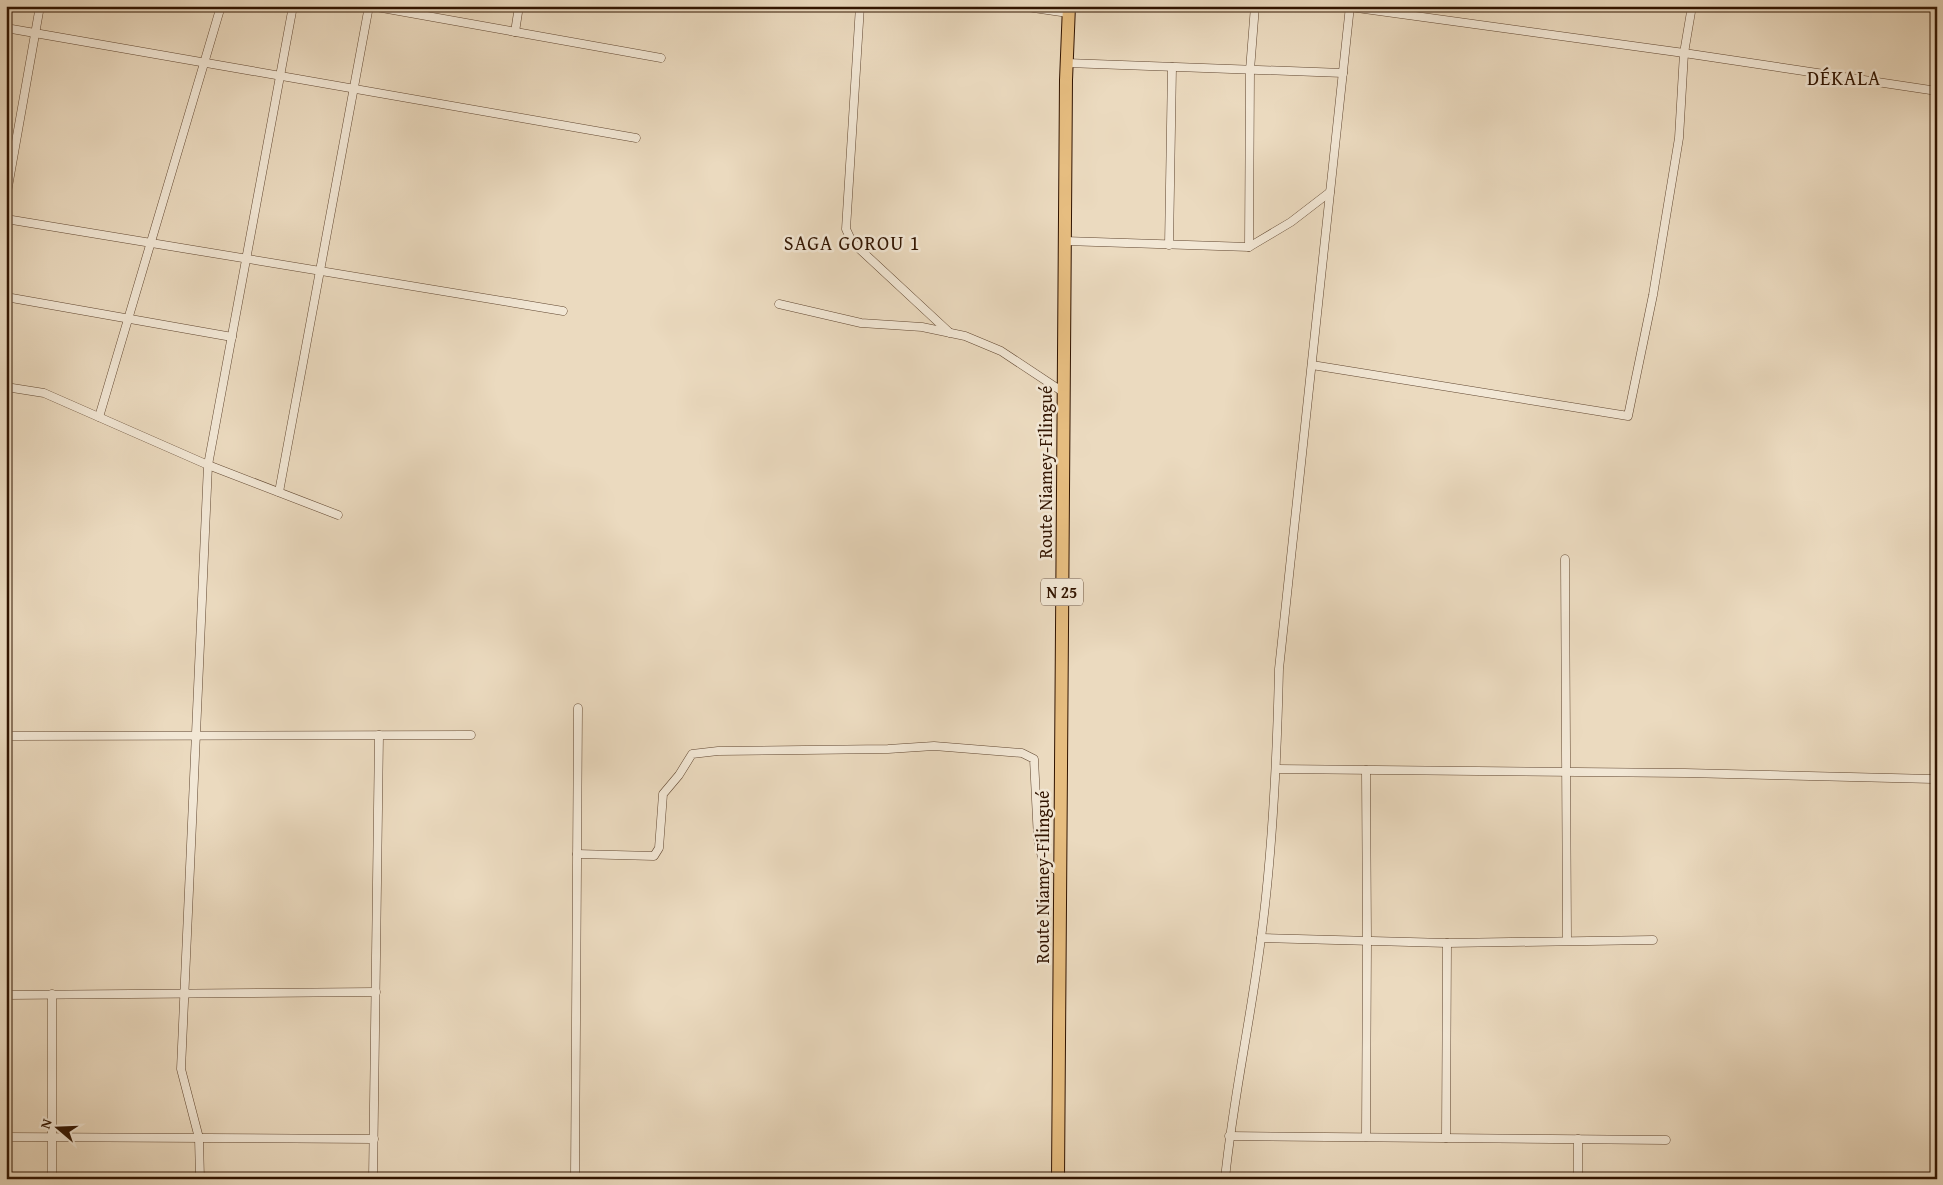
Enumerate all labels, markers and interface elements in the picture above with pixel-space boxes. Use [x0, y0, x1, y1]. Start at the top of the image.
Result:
district label: DÉKALA [1807, 63, 1881, 92]
district label: SAGA GOROU 1 [784, 228, 920, 257]
street label: Route Niamey-Filingué [1032, 386, 1059, 558]
road number: N 25 [1041, 578, 1083, 606]
street label: Route Niamey-Filingué [1029, 791, 1056, 963]
north arrow [32, 1102, 82, 1152]
text: N [35, 1115, 57, 1131]

